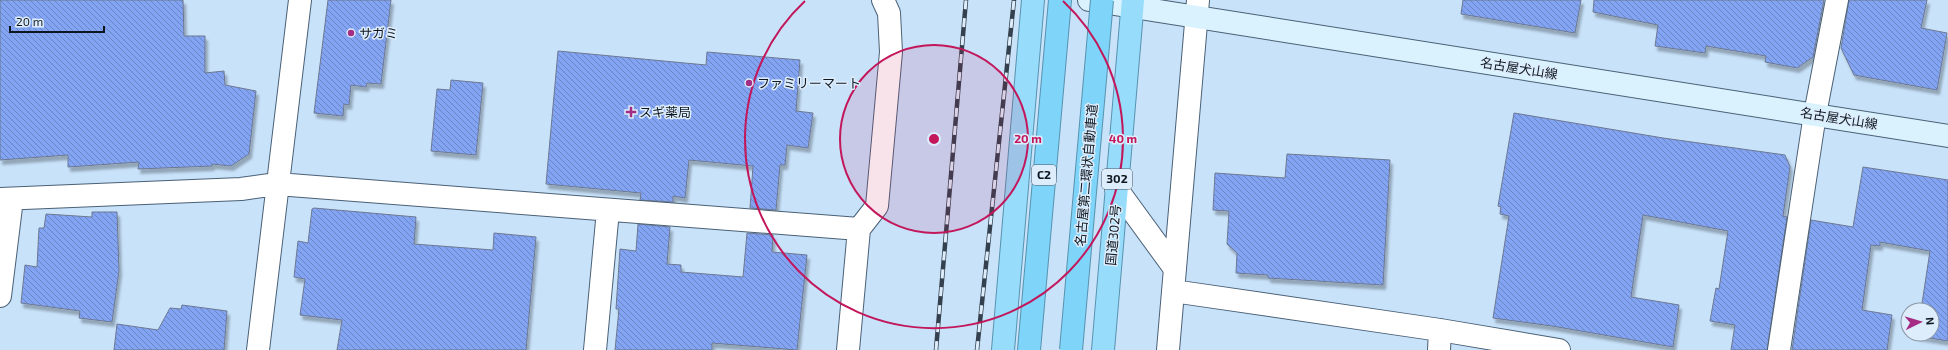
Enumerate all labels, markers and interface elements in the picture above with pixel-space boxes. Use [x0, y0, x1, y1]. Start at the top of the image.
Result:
scale bar [10, 8, 104, 34]
text: 20 m [16, 14, 43, 28]
place label: サガミ [359, 25, 398, 41]
marker: サガミ [346, 28, 356, 38]
street label: 名古屋犬山線 [1479, 54, 1559, 82]
place label: ファミリーマート [757, 75, 861, 91]
marker: ファミリーマート [744, 78, 754, 88]
street label: 名古屋第二環状自動車道 [1072, 103, 1100, 247]
place label: スギ薬局 [639, 104, 691, 120]
street label: 名古屋犬山線 [1799, 104, 1879, 132]
marker: スギ薬局 [626, 107, 636, 117]
text: 20 m [1014, 131, 1042, 145]
text: 40 m [1109, 131, 1137, 145]
centre of rings [927, 132, 941, 146]
road number: C2 [1032, 165, 1056, 185]
road number: 302 [1102, 169, 1132, 189]
street label: 国道302号 [1102, 204, 1124, 266]
north arrow [1900, 302, 1940, 342]
text: N [1924, 317, 1937, 326]

